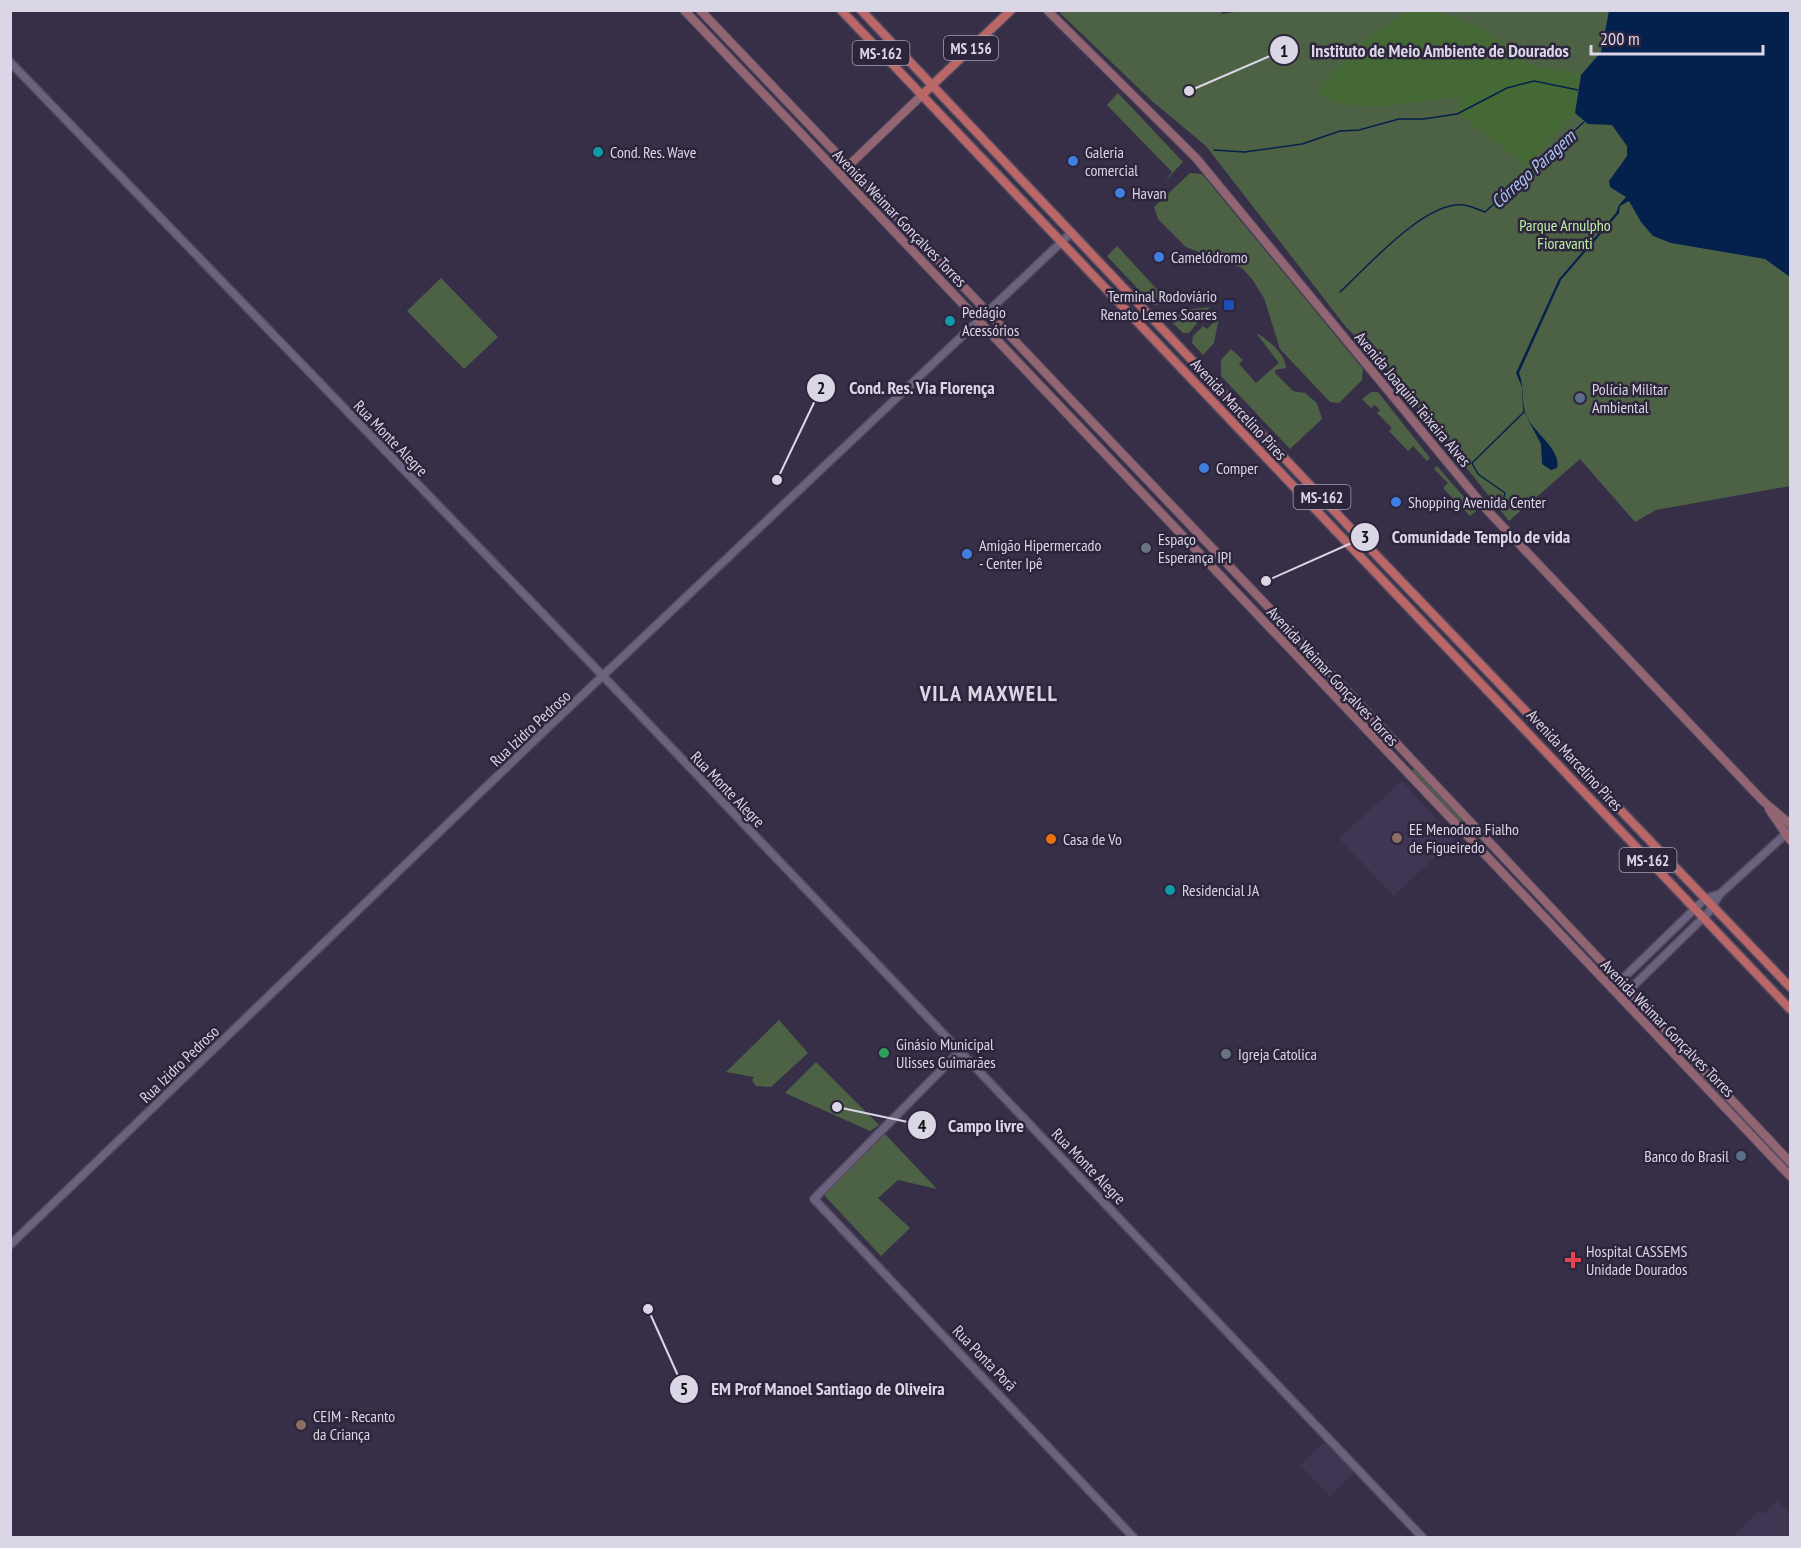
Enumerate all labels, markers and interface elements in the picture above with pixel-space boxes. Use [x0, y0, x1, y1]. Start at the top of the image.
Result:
scale bar [1591, 18, 1764, 56]
text: 200 m [1600, 27, 1640, 50]
callout: Instituto de Meio Ambiente de Dourados [1269, 32, 1581, 68]
road number: MS 156 [944, 36, 998, 60]
text: 1 [1280, 39, 1288, 62]
text: Instituto de Meio Ambiente de Dourados [1311, 39, 1569, 62]
road number: MS-162 [852, 41, 910, 65]
water label: Córrego Paragem [1486, 124, 1581, 213]
place label: Cond. Res. Wave [610, 142, 696, 162]
place label: Galeria comercial [1085, 142, 1138, 180]
marker: Cond. Res. Wave [591, 145, 605, 159]
street label: Avenida Weimar Gonçalves Torres [829, 145, 971, 291]
marker: Galeria comercial [1066, 154, 1080, 168]
place label: Havan [1132, 183, 1167, 203]
marker: Havan [1113, 186, 1127, 200]
park label: Parque Arnulpho Fioravanti [1519, 215, 1611, 253]
place label: Camelódromo [1171, 247, 1248, 267]
marker: Camelódromo [1152, 250, 1166, 264]
place label: Terminal Rodoviário Renato Lemes Soares [1100, 286, 1217, 324]
marker: Terminal Rodoviário Renato Lemes Soares [1222, 298, 1236, 312]
place label: Pedágio Acessórios [962, 302, 1019, 340]
marker: Pedágio Acessórios [943, 314, 957, 328]
street label: Avenida Joaquim Teixeira Alves [1351, 327, 1475, 471]
street label: Avenida Marcelino Pires [1187, 354, 1291, 464]
callout: Cond. Res. Via Florença [806, 370, 1008, 406]
text: 2 [817, 376, 825, 399]
text: Cond. Res. Via Florença [849, 376, 995, 399]
place label: Polícia Militar Ambiental [1592, 379, 1668, 417]
marker: Polícia Militar Ambiental [1573, 391, 1587, 405]
street label: Rua Monte Alegre [350, 396, 432, 480]
place label: Comper [1216, 458, 1259, 478]
marker: Comper [1197, 461, 1211, 475]
road number: MS-162 [1294, 485, 1350, 509]
place label: Shopping Avenida Center [1408, 492, 1547, 512]
marker: Shopping Avenida Center [1389, 495, 1403, 509]
callout: Comunidade Templo de vida [1350, 519, 1583, 555]
text: 3 [1361, 525, 1369, 548]
text: Comunidade Templo de vida [1392, 525, 1570, 548]
place label: Espaço Esperança IPI [1158, 529, 1232, 567]
place label: Amigão Hipermercado - Center Ipê [979, 535, 1102, 573]
marker: Espaço Esperança IPI [1139, 541, 1153, 555]
marker: Amigão Hipermercado - Center Ipê [960, 547, 974, 561]
street label: Avenida Weimar Gonçalves Torres [1263, 602, 1403, 750]
district label: VILA MAXWELL [919, 679, 1058, 707]
street label: Rua Izidro Pedroso [486, 686, 575, 770]
street label: Avenida Marcelino Pires [1523, 705, 1627, 815]
street label: Rua Monte Alegre [687, 747, 769, 831]
place label: EE Menodora Fialho de Figueiredo [1409, 819, 1519, 857]
place label: Casa de Vo [1063, 829, 1122, 849]
marker: EE Menodora Fialho de Figueiredo [1390, 831, 1404, 845]
marker: Casa de Vo [1044, 832, 1058, 846]
road number: MS-162 [1620, 848, 1676, 872]
place label: Residencial JA [1182, 880, 1260, 900]
marker: Residencial JA [1163, 883, 1177, 897]
street label: Avenida Weimar Gonçalves Torres [1597, 955, 1739, 1101]
street label: Rua Izidro Pedroso [135, 1021, 223, 1107]
place label: Ginásio Municipal Ulisses Guimarães [896, 1034, 996, 1072]
place label: Igreja Catolica [1238, 1044, 1317, 1064]
marker: Ginásio Municipal Ulisses Guimarães [877, 1046, 891, 1060]
marker: Igreja Catolica [1219, 1047, 1233, 1061]
callout: Campo livre [907, 1107, 1036, 1143]
text: 4 [918, 1114, 927, 1137]
text: Campo livre [948, 1114, 1024, 1137]
street label: Rua Monte Alegre [1048, 1124, 1130, 1208]
place label: Banco do Brasil [1644, 1146, 1729, 1166]
marker: Banco do Brasil [1734, 1149, 1748, 1163]
place label: Hospital CASSEMS Unidade Dourados [1586, 1241, 1687, 1279]
marker: Hospital CASSEMS Unidade Dourados [1564, 1251, 1582, 1269]
street label: Rua Ponta Porã [949, 1321, 1021, 1395]
callout: EM Prof Manoel Santiago de Oliveira [669, 1371, 957, 1407]
text: 5 [680, 1377, 688, 1400]
text: EM Prof Manoel Santiago de Oliveira [711, 1377, 945, 1400]
place label: CEIM - Recanto da Criança [313, 1406, 395, 1444]
marker: CEIM - Recanto da Criança [294, 1418, 308, 1432]

